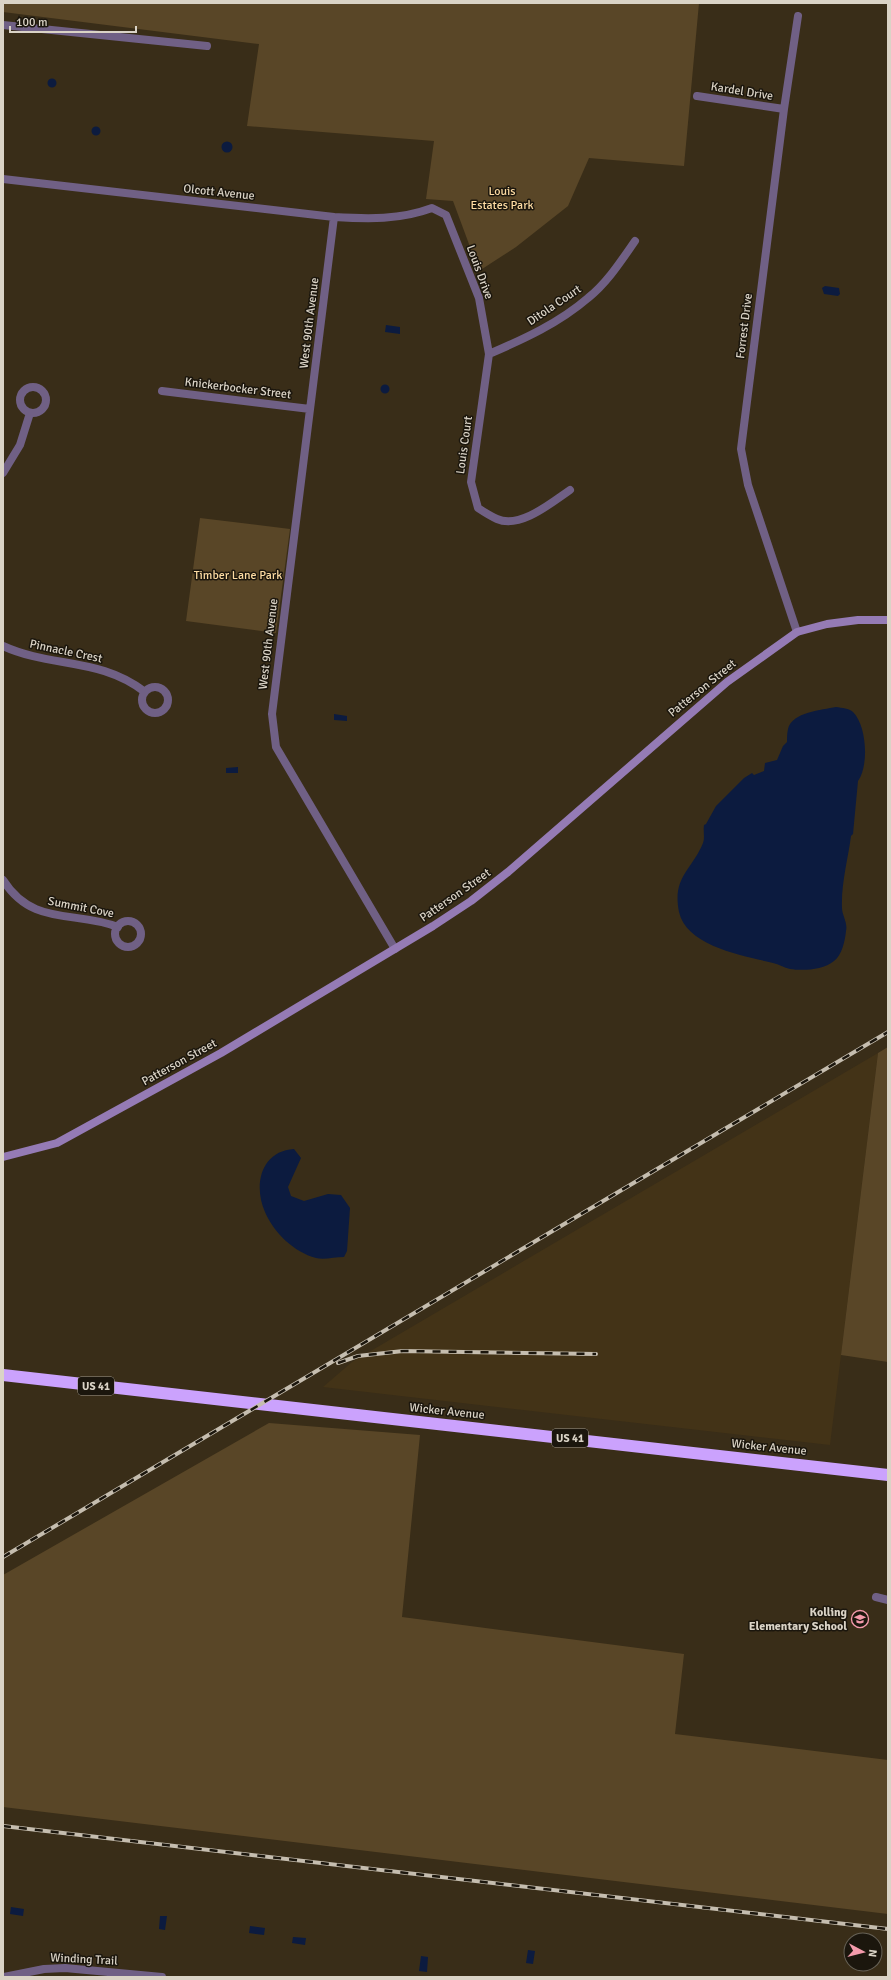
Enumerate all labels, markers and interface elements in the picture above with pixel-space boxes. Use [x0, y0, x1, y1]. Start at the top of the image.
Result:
scale bar [10, 8, 136, 34]
text: 100 m [16, 15, 48, 30]
street label: Kardel Drive [710, 79, 774, 104]
street label: Olcott Avenue [183, 181, 255, 204]
park label: Louis Estates Park [470, 184, 534, 213]
street label: Louis Drive [463, 243, 496, 301]
street label: West 90th Avenue [296, 277, 323, 369]
street label: Ditola Court [524, 282, 584, 329]
street label: Forrest Drive [733, 293, 756, 360]
street label: Knickerbocker Street [184, 375, 292, 402]
street label: Louis Court [453, 415, 476, 475]
park label: Timber Lane Park [194, 568, 282, 583]
street label: West 90th Avenue [255, 598, 282, 690]
street label: Pinnacle Crest [28, 636, 104, 666]
street label: Patterson Street [665, 656, 739, 720]
street label: Patterson Street [417, 865, 494, 925]
street label: Summit Cove [47, 894, 115, 921]
street label: Patterson Street [139, 1036, 219, 1089]
road number: US 41 [78, 1377, 114, 1395]
street label: Wicker Avenue [409, 1400, 485, 1423]
road number: US 41 [552, 1429, 588, 1447]
street label: Wicker Avenue [731, 1436, 807, 1459]
place label: Kolling Elementary School [749, 1605, 848, 1634]
school or university icon: Kolling Elementary School [850, 1609, 870, 1629]
north arrow [843, 1932, 883, 1972]
text: N [866, 1949, 879, 1958]
street label: Winding Trail [50, 1950, 119, 1969]

